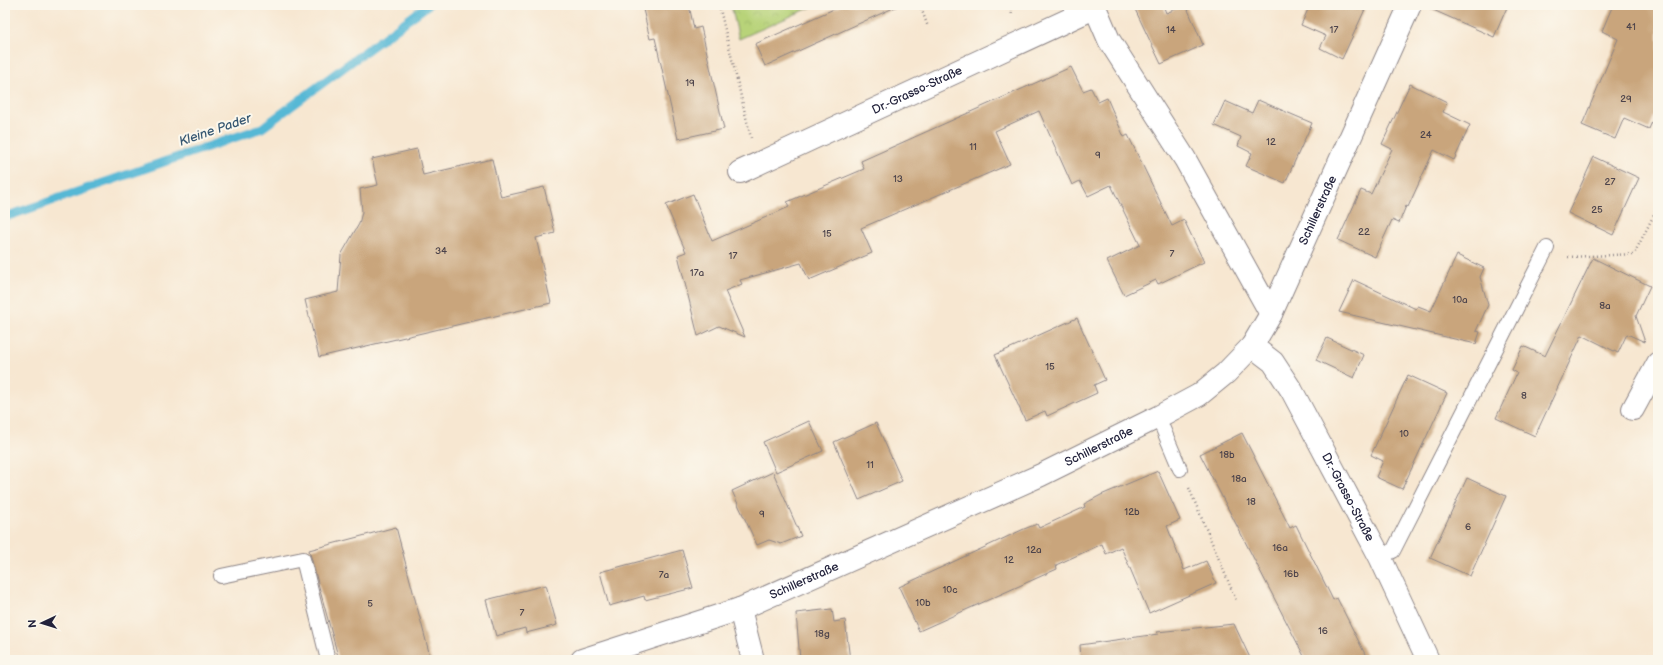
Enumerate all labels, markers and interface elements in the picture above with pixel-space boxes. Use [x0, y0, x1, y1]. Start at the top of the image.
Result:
house number: 41 [1626, 21, 1636, 33]
house number: 14 [1166, 24, 1176, 36]
house number: 17 [1330, 24, 1338, 36]
street label: Dr.-Grasso-Straße [869, 63, 964, 117]
house number: 19 [685, 77, 695, 89]
house number: 29 [1620, 93, 1632, 105]
water label: Kleine Pader [177, 110, 254, 150]
house number: 24 [1420, 129, 1432, 141]
house number: 12 [1266, 136, 1276, 148]
house number: 11 [969, 141, 977, 153]
house number: 9 [1095, 149, 1101, 161]
house number: 13 [893, 173, 903, 185]
street label: Schillerstraße [1296, 173, 1340, 247]
house number: 27 [1605, 176, 1615, 188]
house number: 25 [1591, 204, 1603, 216]
house number: 22 [1358, 226, 1370, 238]
house number: 15 [822, 228, 832, 240]
house number: 34 [435, 245, 447, 257]
house number: 7 [1170, 248, 1175, 260]
house number: 17 [729, 250, 737, 262]
house number: 17a [690, 267, 705, 279]
house number: 10a [1452, 294, 1468, 306]
house number: 8a [1599, 300, 1611, 312]
house number: 15 [1045, 361, 1055, 373]
house number: 8 [1521, 390, 1527, 402]
street label: Schillerstraße [1062, 423, 1135, 470]
house number: 10 [1399, 428, 1409, 440]
house number: 18b [1219, 449, 1235, 461]
street label: Dr.-Grasso-Straße [1319, 450, 1378, 544]
house number: 11 [866, 459, 874, 471]
house number: 18a [1231, 473, 1247, 485]
house number: 18 [1246, 496, 1256, 508]
house number: 12b [1124, 506, 1140, 518]
house number: 9 [759, 508, 765, 520]
house number: 6 [1465, 521, 1471, 533]
house number: 16a [1272, 542, 1288, 554]
house number: 12a [1026, 544, 1042, 556]
house number: 12 [1004, 554, 1014, 566]
street label: Schillerstraße [767, 559, 841, 602]
house number: 16b [1283, 568, 1299, 580]
house number: 7a [659, 569, 670, 581]
house number: 10c [942, 584, 958, 596]
house number: 10b [915, 597, 931, 609]
house number: 5 [367, 598, 373, 610]
north arrow [22, 603, 62, 643]
house number: 7 [520, 607, 525, 619]
text: N [26, 619, 39, 628]
house number: 16 [1318, 625, 1328, 637]
house number: 18g [814, 628, 830, 640]

